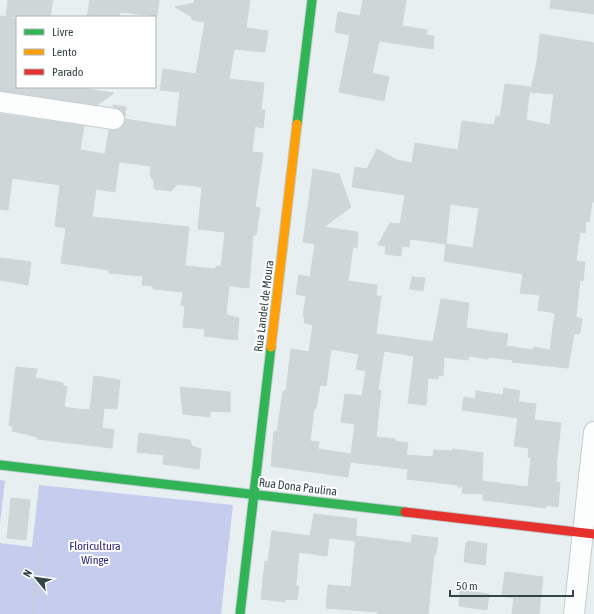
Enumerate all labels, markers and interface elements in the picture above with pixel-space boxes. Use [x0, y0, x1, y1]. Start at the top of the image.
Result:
legend [16, 16, 156, 88]
text: Livre [52, 25, 73, 39]
text: Lento [52, 45, 77, 59]
text: Parado [52, 65, 84, 79]
street label: Rua Landel de Moura [251, 259, 277, 353]
street label: Rua Dona Paulina [258, 475, 338, 499]
park label: Floricultura Winge [69, 539, 121, 567]
north arrow [16, 558, 56, 598]
text: N [20, 567, 34, 579]
scale bar [450, 572, 573, 598]
text: 50 m [456, 579, 478, 593]

